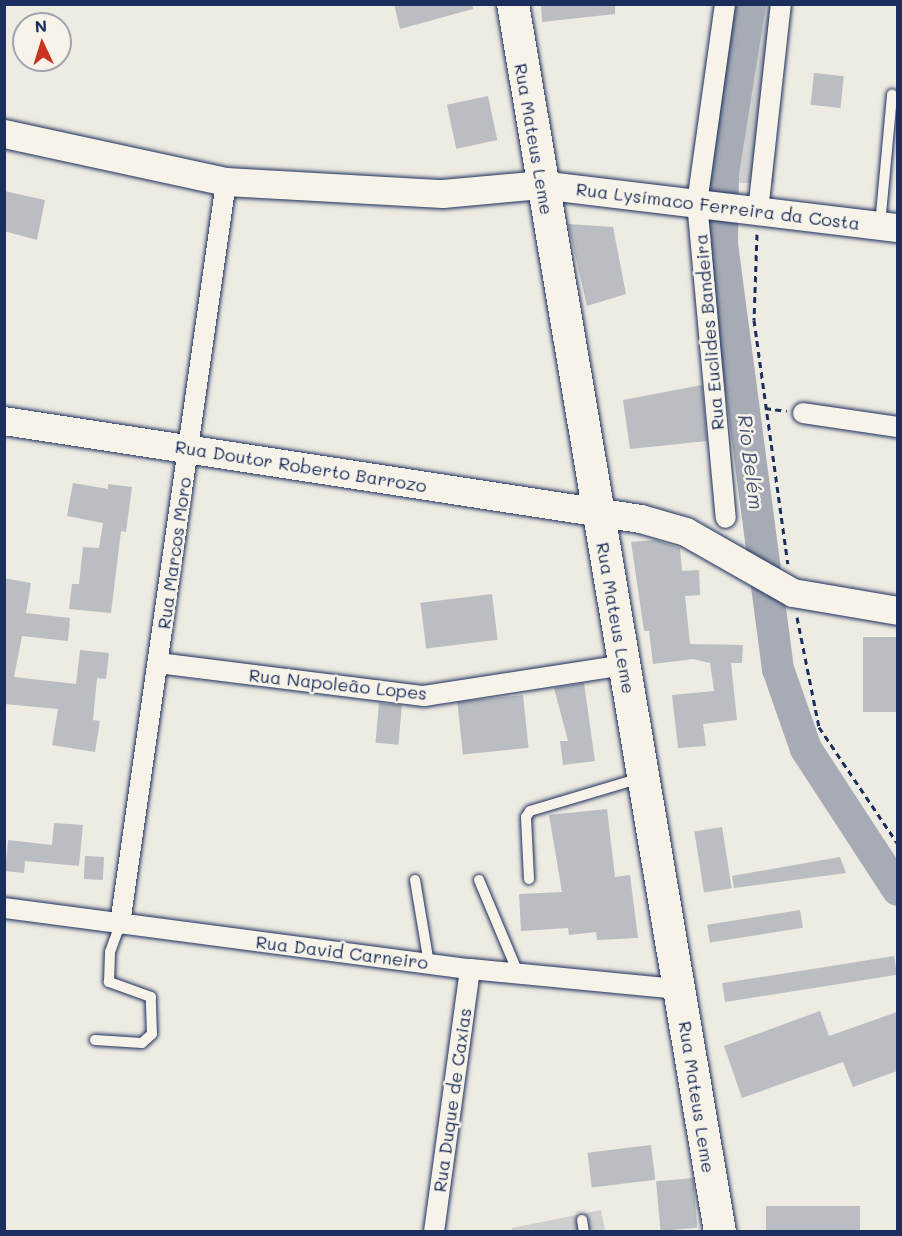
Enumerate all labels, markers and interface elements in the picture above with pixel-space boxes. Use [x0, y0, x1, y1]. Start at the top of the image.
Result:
north arrow [12, 12, 72, 72]
text: N [34, 15, 48, 36]
street label: Rua Mateus Leme [510, 62, 558, 216]
street label: Rua Lysímaco Ferreira da Costa [575, 178, 861, 234]
street label: Rua Euclides Bandeira [690, 233, 728, 431]
water label: Rio Belém [733, 413, 769, 511]
street label: Rua Doutor Roberto Barrozo [174, 435, 428, 497]
street label: Rua Marcos Moro [153, 476, 195, 630]
street label: Rua Mateus Leme [592, 541, 640, 695]
street label: Rua Napoleão Lopes [248, 664, 428, 704]
street label: Rua David Carneiro [255, 931, 429, 973]
street label: Rua Duque de Caxias [428, 1006, 476, 1194]
street label: Rua Mateus Leme [674, 1020, 720, 1174]

